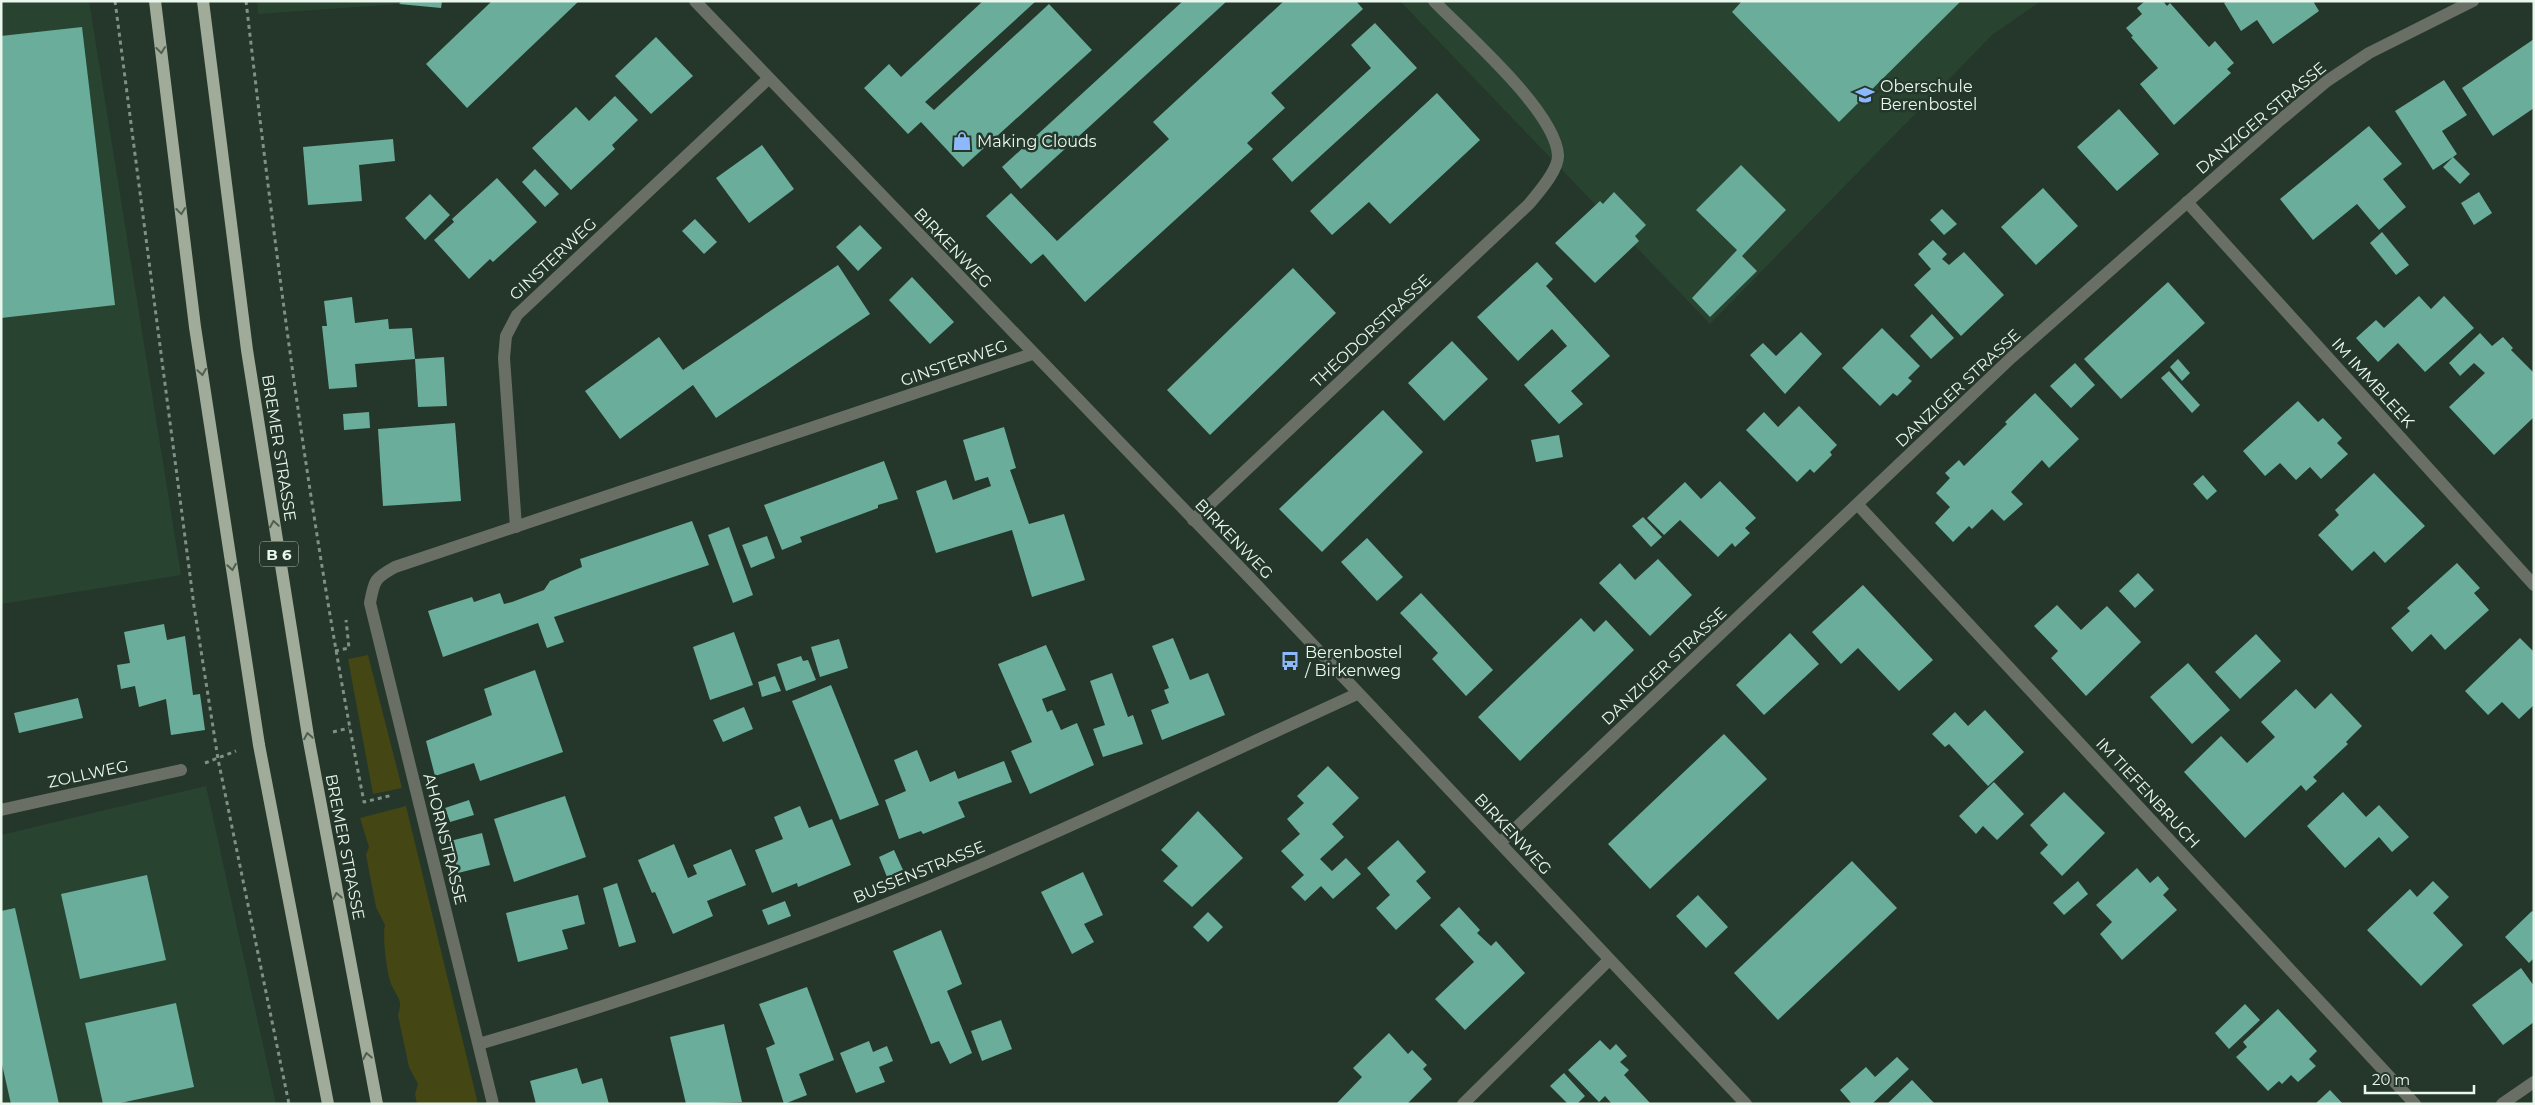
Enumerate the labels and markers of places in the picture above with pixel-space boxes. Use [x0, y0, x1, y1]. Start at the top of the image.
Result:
place label: Oberschule Berenbostel [1880, 77, 1977, 114]
school or university icon: Oberschule Berenbostel [1854, 84, 1876, 106]
shop icon: Making Clouds [951, 130, 973, 152]
place label: Making Clouds [977, 132, 1097, 151]
place label: Berenbostel / Birkenweg [1304, 643, 1402, 680]
bus stop icon: Berenbostel / Birkenweg [1279, 650, 1301, 672]

